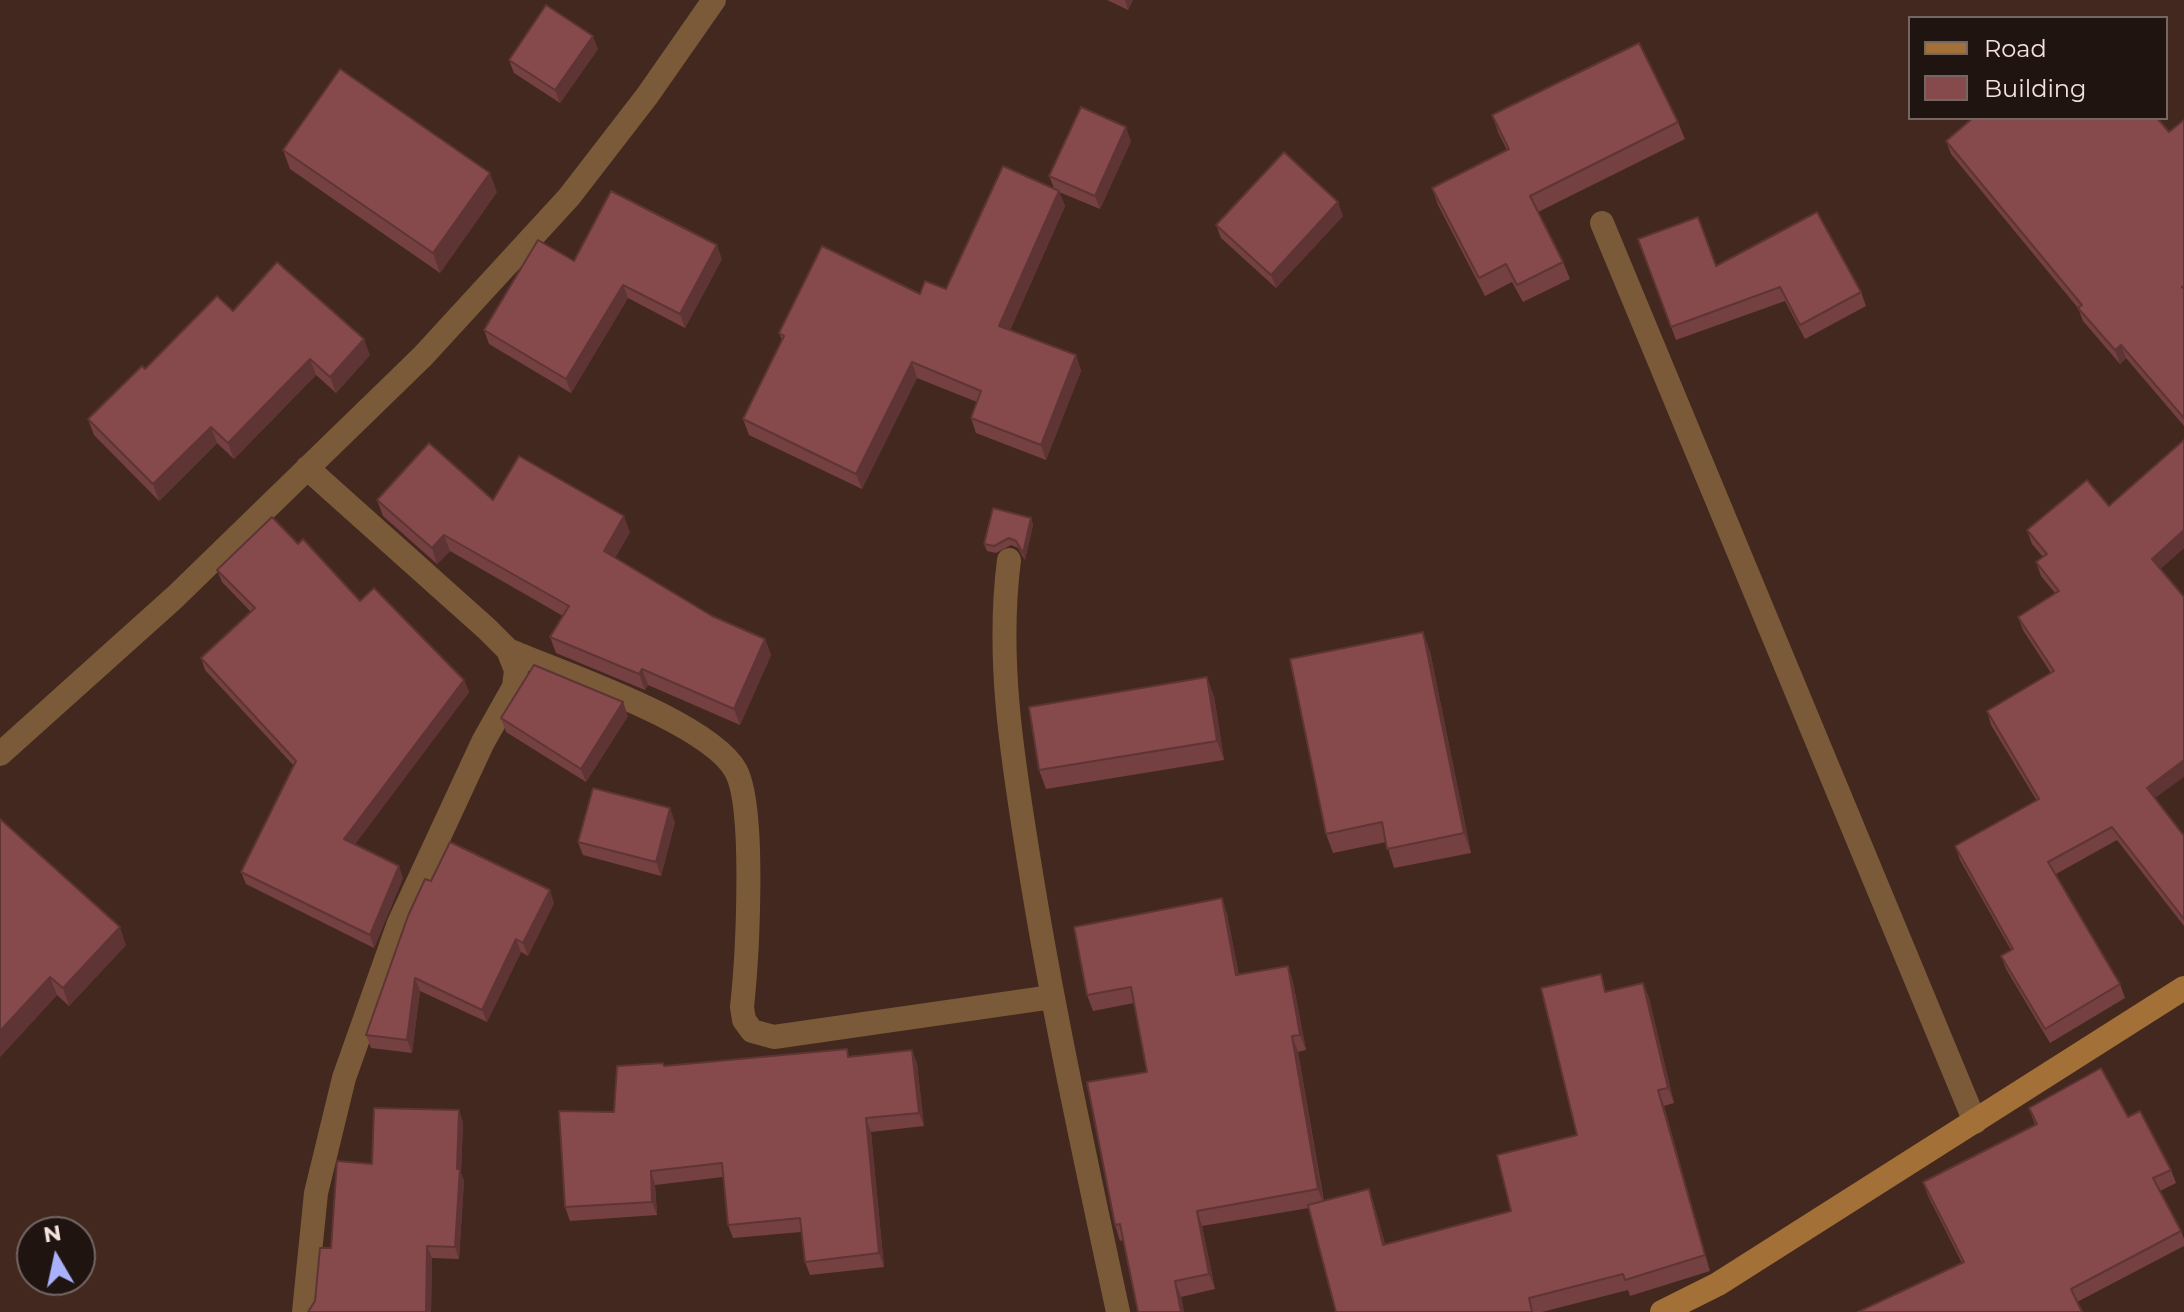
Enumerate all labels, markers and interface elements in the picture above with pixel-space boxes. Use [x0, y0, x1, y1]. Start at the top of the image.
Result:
legend [1908, 16, 2168, 120]
text: Road [1984, 34, 2047, 63]
text: Building [1984, 74, 2087, 103]
north arrow [16, 1216, 96, 1296]
text: N [42, 1219, 63, 1249]

